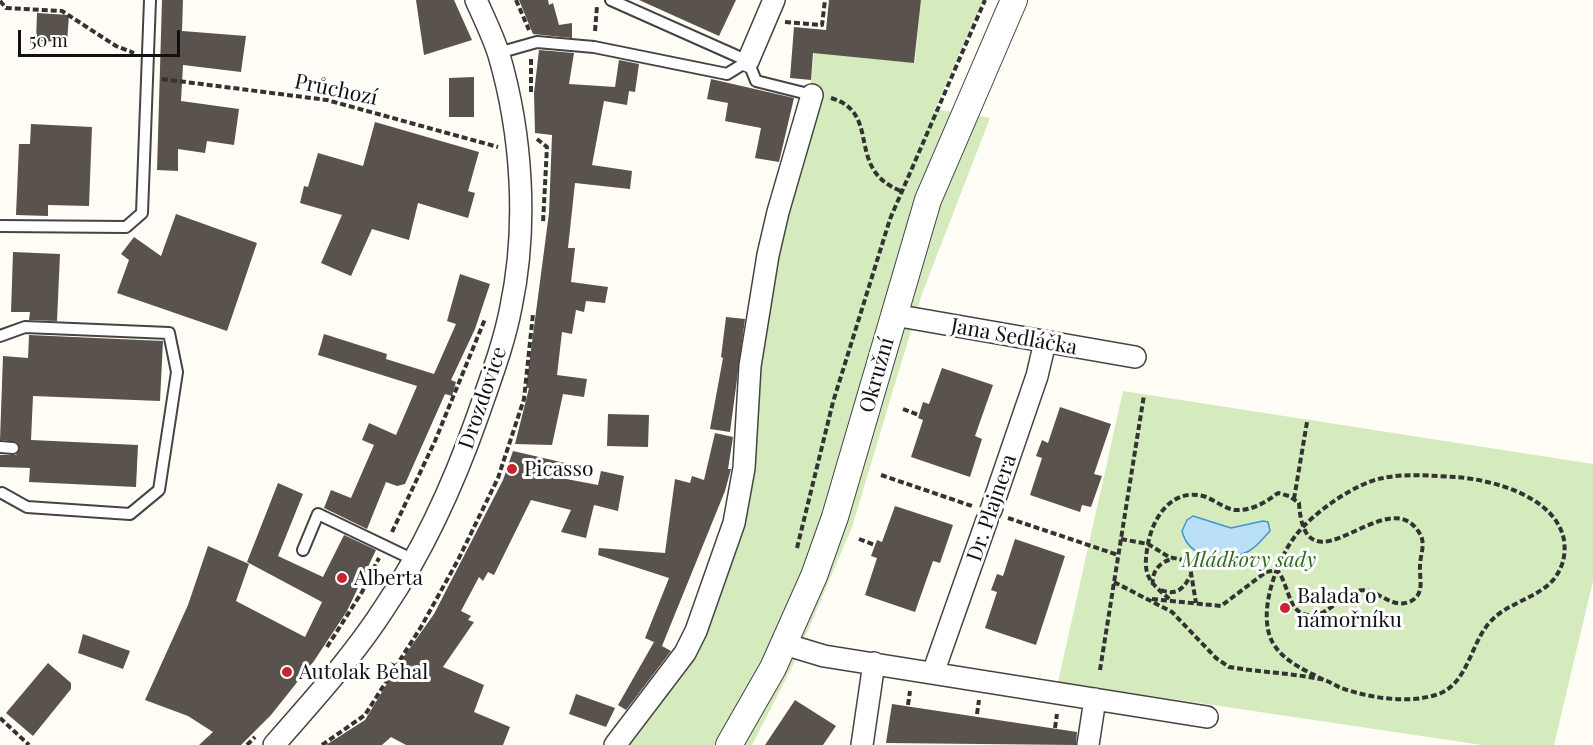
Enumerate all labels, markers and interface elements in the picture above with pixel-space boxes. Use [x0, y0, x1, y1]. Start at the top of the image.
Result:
scale bar [21, 18, 183, 56]
text: 50 m [29, 28, 68, 52]
street label: Průchozí [292, 69, 380, 111]
street label: Jana Sedláčka [949, 314, 1079, 360]
street label: Okružní [854, 334, 900, 416]
street label: Drozdovice [454, 344, 512, 452]
street label: Dr. Plajnera [962, 451, 1022, 565]
place label: Picasso [524, 456, 593, 482]
marker: Picasso [505, 462, 519, 476]
park label: Mládkovy sady [1182, 547, 1316, 573]
place label: Alberta [354, 565, 423, 591]
marker: Alberta [335, 571, 349, 585]
place label: Balada o námořníku [1297, 583, 1402, 633]
marker: Balada o námořníku [1278, 601, 1292, 615]
place label: Autolak Běhal [299, 659, 428, 685]
marker: Autolak Běhal [280, 665, 294, 679]

